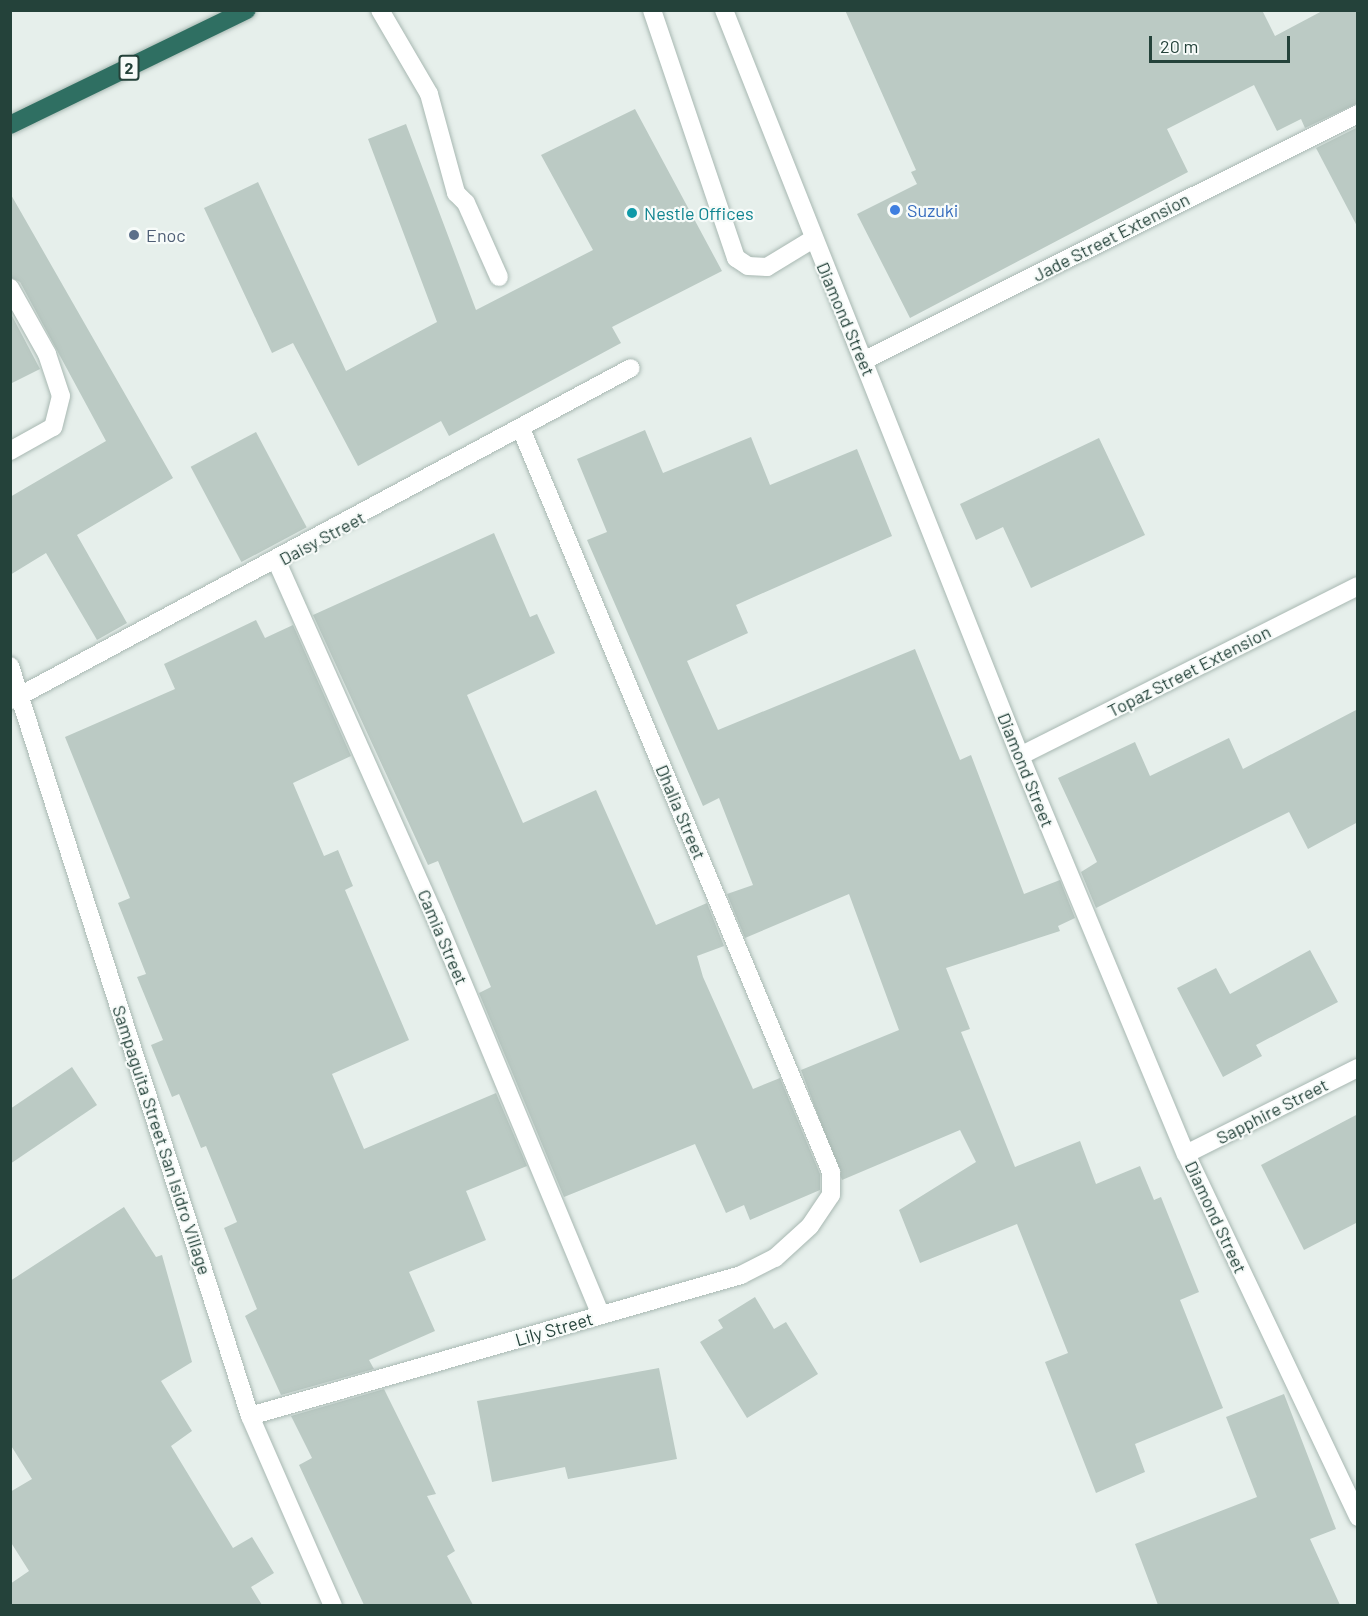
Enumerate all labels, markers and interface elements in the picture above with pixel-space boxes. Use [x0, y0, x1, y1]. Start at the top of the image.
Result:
scale bar [1152, 24, 1293, 62]
text: 20 m [1160, 35, 1198, 57]
road number: 2 [118, 55, 140, 81]
street label: Jade Street Extension [1029, 188, 1193, 286]
place label: Suzuki [907, 199, 958, 221]
place label: Nestle Offices [644, 202, 754, 224]
marker: Suzuki [888, 203, 902, 217]
marker: Nestle Offices [625, 206, 639, 220]
place label: Enoc [146, 224, 186, 246]
marker: Enoc [127, 228, 141, 242]
street label: Diamond Street [812, 259, 880, 379]
street label: Daisy Street [275, 506, 369, 570]
street label: Topaz Street Extension [1104, 620, 1274, 722]
street label: Diamond Street [993, 710, 1059, 830]
street label: Dhalia Street [651, 761, 711, 863]
street label: Camia Street [413, 886, 473, 988]
street label: Sampaguita Street San Isidro Village [108, 1003, 216, 1277]
street label: Sapphire Street [1212, 1074, 1332, 1148]
street label: Diamond Street [1181, 1157, 1251, 1277]
street label: Lily Street [513, 1308, 595, 1350]

